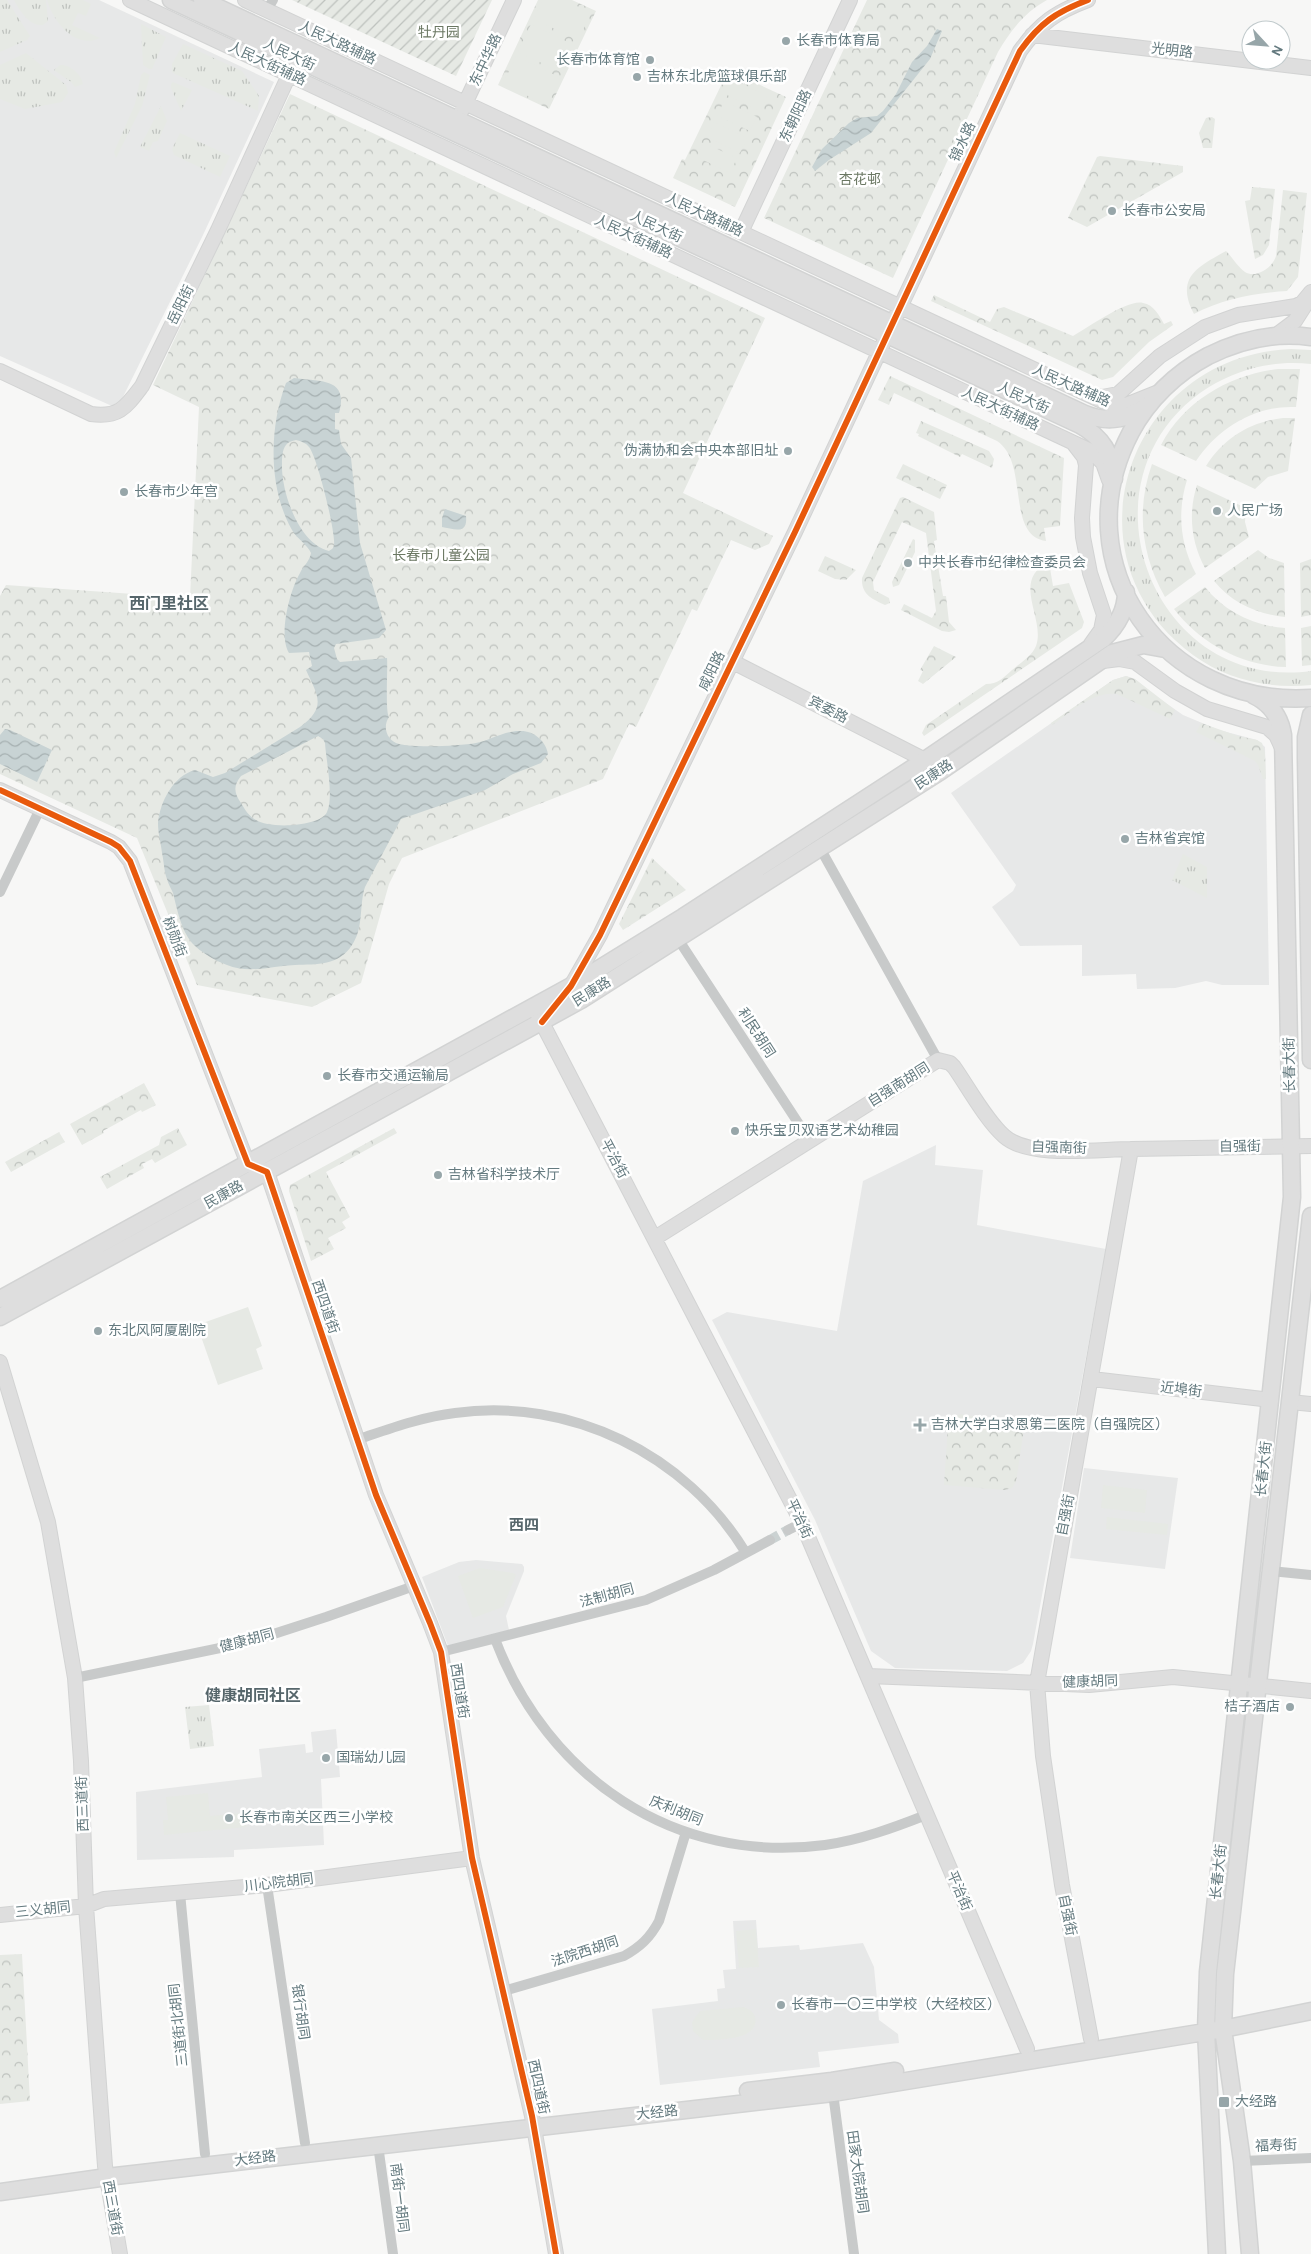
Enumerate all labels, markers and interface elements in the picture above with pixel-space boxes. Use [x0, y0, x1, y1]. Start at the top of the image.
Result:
street label: 人民大路辅路 [296, 18, 378, 67]
north arrow [1241, 20, 1291, 70]
park label: 牡丹园 [418, 25, 460, 40]
street label: 东中华路 [466, 31, 504, 88]
place label: 长春市体育局 [796, 33, 880, 48]
marker: 长春市体育局 [780, 35, 792, 47]
street label: 人民大街 [261, 36, 318, 73]
street label: 人民大街辅路 [226, 39, 308, 88]
street label: 光明路 [1150, 41, 1194, 61]
text: N [1268, 43, 1285, 58]
place label: 长春市体育馆 [556, 52, 640, 67]
marker: 长春市体育馆 [644, 54, 656, 66]
place label: 吉林东北虎篮球俱乐部 [647, 68, 787, 84]
marker: 吉林东北虎篮球俱乐部 [631, 71, 643, 83]
street label: 东朝阳路 [777, 87, 814, 144]
street label: 锦水路 [947, 120, 978, 164]
park label: 杏花邨 [839, 172, 881, 187]
street label: 人民大路辅路 [663, 190, 745, 239]
place label: 长春市公安局 [1122, 203, 1206, 218]
marker: 长春市公安局 [1106, 205, 1118, 217]
street label: 人民大街 [628, 208, 685, 245]
street label: 人民大街辅路 [592, 212, 674, 261]
street label: 岳阳街 [165, 283, 196, 327]
street label: 人民大路辅路 [1030, 362, 1113, 409]
street label: 人民大街 [995, 379, 1052, 416]
street label: 人民大街辅路 [959, 384, 1041, 433]
place label: 伪满协和会中央本部旧址 [624, 442, 778, 458]
marker: 伪满协和会中央本部旧址 [782, 445, 794, 457]
place label: 长春市少年宫 [134, 484, 218, 499]
marker: 长春市少年宫 [118, 486, 130, 498]
place label: 人民广场 [1227, 503, 1283, 518]
marker: 人民广场 [1211, 505, 1223, 517]
park label: 长春市儿童公园 [392, 547, 490, 563]
place label: 中共长春市纪律检查委员会 [918, 554, 1086, 570]
marker: 中共长春市纪律检查委员会 [902, 557, 914, 569]
district label: 西门里社区 [129, 594, 209, 612]
street label: 咸阳路 [696, 649, 727, 693]
street label: 宾委路 [806, 693, 850, 726]
street label: 民康路 [912, 757, 955, 792]
place label: 吉林省宾馆 [1135, 831, 1205, 846]
marker: 吉林省宾馆 [1119, 833, 1131, 845]
street label: 树勋街 [160, 914, 190, 959]
street label: 民康路 [570, 974, 614, 1009]
street label: 利民胡同 [735, 1005, 778, 1060]
street label: 长春大街 [1282, 1037, 1297, 1093]
street label: 自强南胡同 [865, 1060, 932, 1109]
place label: 长春市交通运输局 [337, 1067, 449, 1083]
marker: 长春市交通运输局 [321, 1070, 333, 1082]
place label: 快乐宝贝双语艺术幼稚园 [745, 1123, 899, 1138]
marker: 快乐宝贝双语艺术幼稚园 [729, 1125, 741, 1137]
street label: 平治街 [598, 1137, 631, 1181]
street label: 自强南街 [1031, 1139, 1087, 1156]
street label: 自强街 [1219, 1139, 1261, 1154]
place label: 吉林省科学技术厅 [448, 1167, 560, 1182]
marker: 吉林省科学技术厅 [432, 1169, 444, 1181]
street label: 民康路 [202, 1178, 246, 1211]
street label: 西四道街 [309, 1278, 342, 1336]
place label: 东北风阿厦剧院 [108, 1322, 206, 1338]
marker: 东北风阿厦剧院 [92, 1325, 104, 1337]
street label: 近埠街 [1159, 1379, 1203, 1400]
place label: 吉林大学白求恩第二医院（自强院区） [931, 1416, 1169, 1432]
marker: 吉林大学白求恩第二医院（自强院区） [913, 1418, 927, 1432]
street label: 长春大街 [1253, 1440, 1274, 1498]
street label: 自强街 [1054, 1493, 1077, 1537]
street label: 平治街 [784, 1497, 815, 1541]
district label: 西四 [509, 1518, 539, 1533]
street label: 法制胡同 [578, 1580, 636, 1610]
street label: 健康胡同 [218, 1625, 276, 1655]
street label: 西四道街 [448, 1662, 471, 1720]
street label: 健康胡同 [1062, 1672, 1118, 1690]
district label: 健康胡同社区 [205, 1686, 301, 1704]
place label: 桔子酒店 [1224, 1699, 1280, 1714]
marker: 桔子酒店 [1284, 1701, 1296, 1713]
place label: 国瑞幼儿园 [336, 1750, 406, 1765]
marker: 国瑞幼儿园 [320, 1752, 332, 1764]
street label: 西三道街 [74, 1776, 91, 1832]
street label: 庆利胡同 [647, 1793, 705, 1828]
place label: 长春市南关区西三小学校 [239, 1809, 393, 1825]
marker: 长春市南关区西三小学校 [223, 1812, 235, 1824]
street label: 长春大街 [1208, 1843, 1229, 1901]
street label: 平治街 [944, 1869, 975, 1913]
street label: 川心院胡同 [243, 1871, 315, 1894]
street label: 自强街 [1056, 1893, 1079, 1937]
street label: 三义胡同 [14, 1899, 72, 1920]
street label: 法院西胡同 [549, 1934, 620, 1969]
street label: 三道街北胡同 [166, 1982, 190, 2068]
street label: 银行胡同 [289, 1983, 312, 2041]
place label: 长春市一〇三中学校（大经校区） [791, 1996, 1001, 2012]
marker: 长春市一〇三中学校（大经校区） [775, 1999, 787, 2011]
street label: 西四道街 [525, 2058, 552, 2116]
place label: 大经路 [1235, 2094, 1277, 2109]
marker: 大经路 [1217, 2095, 1231, 2109]
street label: 大经路 [635, 2103, 679, 2122]
street label: 田家大院胡同 [844, 2129, 872, 2215]
street label: 福寿街 [1255, 2136, 1297, 2154]
street label: 大经路 [233, 2149, 277, 2169]
street label: 南街一胡同 [388, 2162, 411, 2234]
street label: 西三道街 [100, 2179, 125, 2237]

